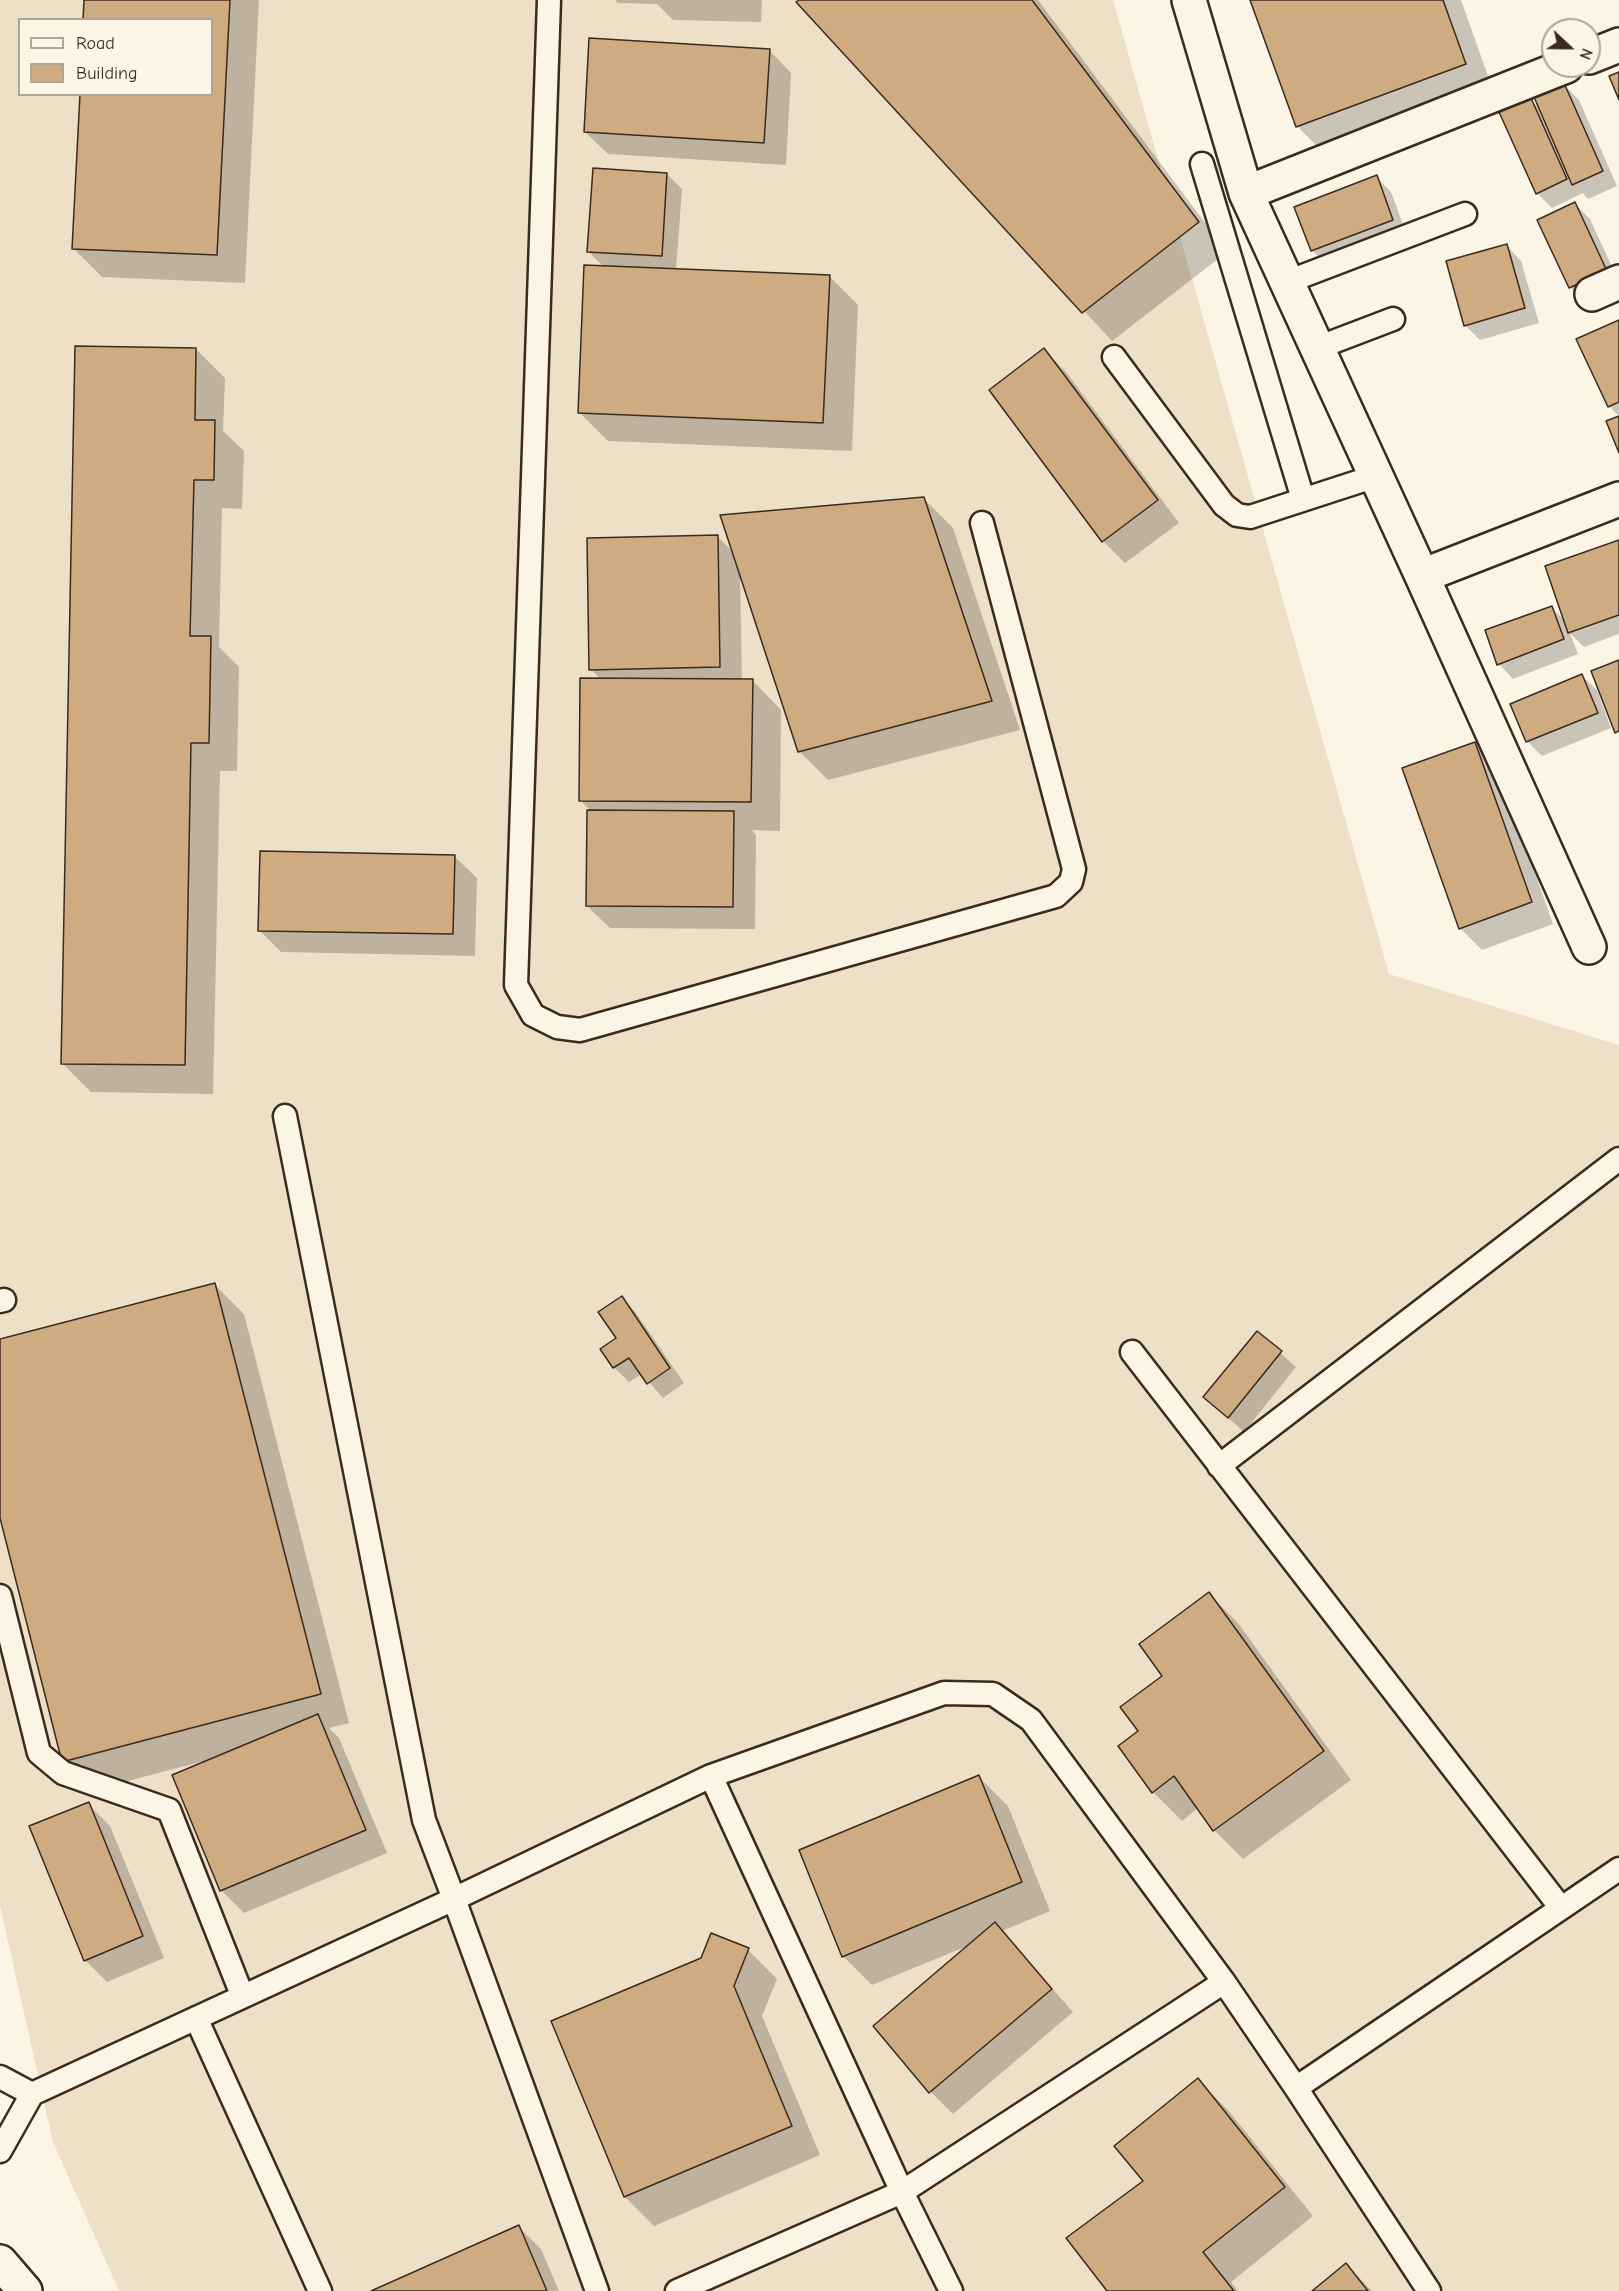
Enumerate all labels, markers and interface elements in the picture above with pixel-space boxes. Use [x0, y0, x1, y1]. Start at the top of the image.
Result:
legend [18, 18, 213, 96]
north arrow [1541, 18, 1601, 78]
text: Road [76, 33, 115, 54]
text: N [1576, 46, 1596, 62]
text: Building [76, 63, 138, 84]

